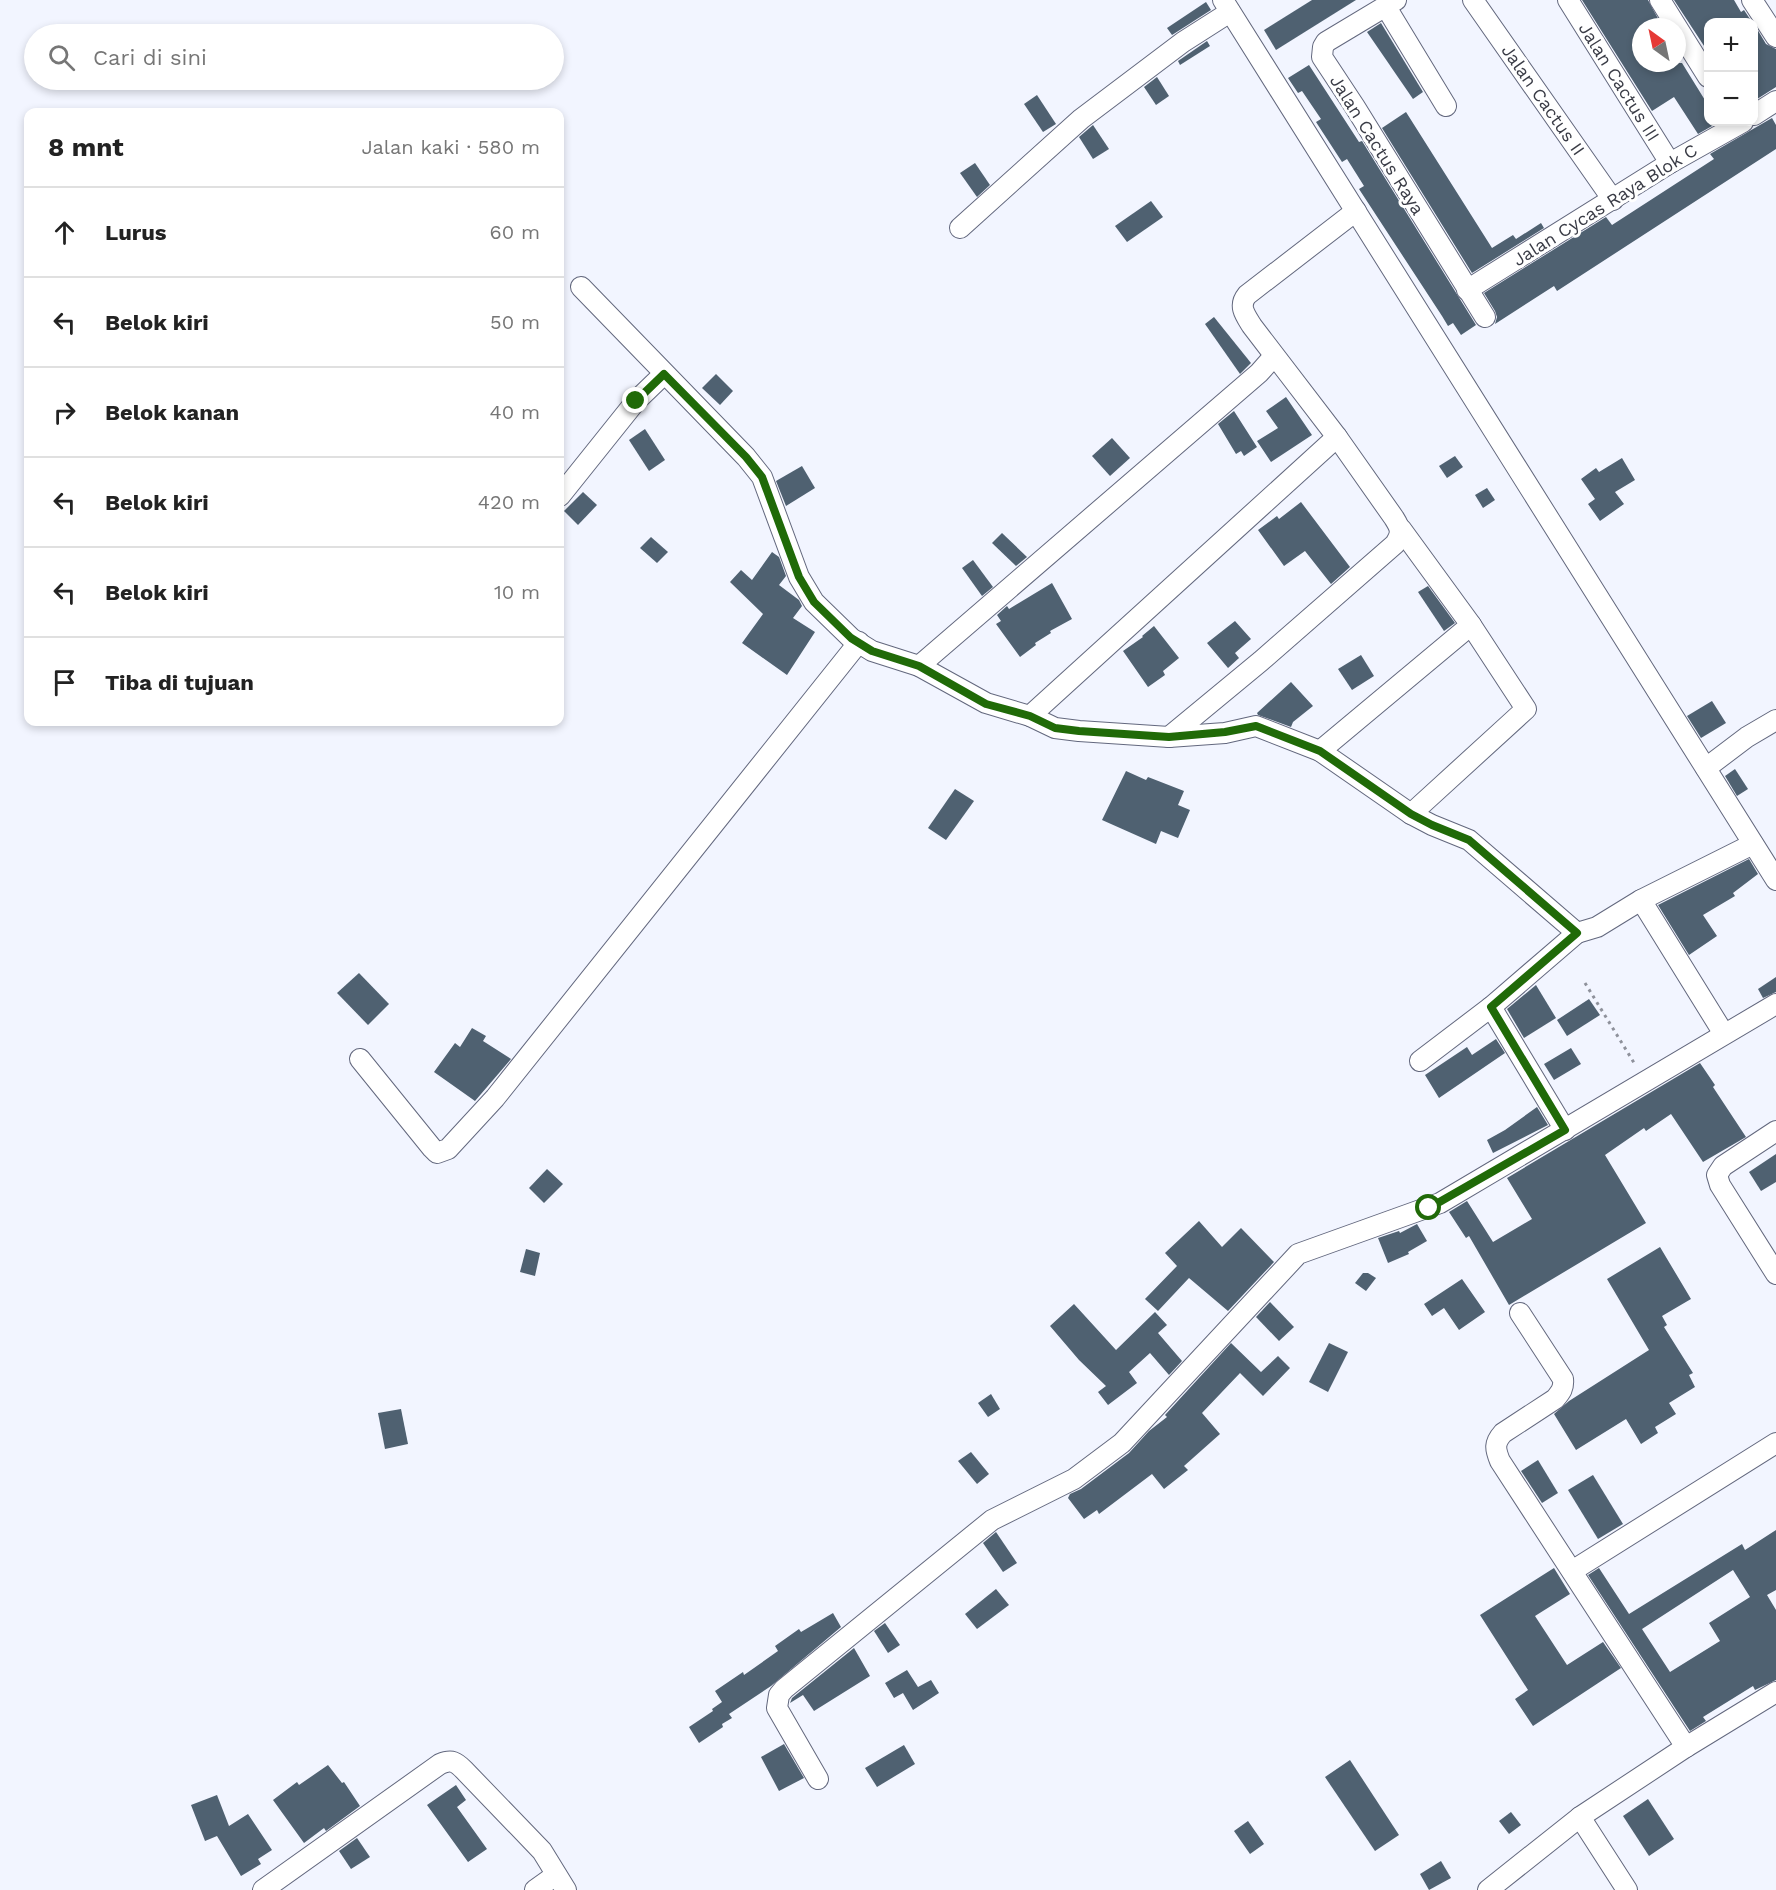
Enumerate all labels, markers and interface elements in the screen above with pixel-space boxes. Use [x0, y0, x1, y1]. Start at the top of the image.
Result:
north arrow [1632, 18, 1686, 72]
map controls [1704, 18, 1758, 126]
button: + [1704, 18, 1758, 72]
street label: Jalan Cactus III [1575, 19, 1664, 145]
search box [24, 24, 564, 90]
street label: Jalan Cactus II [1497, 40, 1589, 159]
icon: search [45, 41, 78, 74]
text: Cari di sini [93, 45, 207, 70]
street label: Jalan Cactus Raya [1326, 71, 1429, 218]
button: − [1704, 72, 1758, 126]
text: 8 mnt [48, 132, 124, 162]
text: Jalan kaki · 580 m [362, 135, 540, 159]
street label: Jalan Cycas Raya Blok C [1509, 139, 1701, 270]
icon: ahead [48, 216, 81, 249]
text: Lurus [105, 220, 167, 245]
text: 60 m [490, 220, 540, 244]
icon: left [48, 306, 81, 339]
text: Belok kiri [105, 310, 209, 335]
text: 50 m [490, 310, 540, 334]
route end [622, 387, 648, 413]
icon: right [48, 396, 81, 429]
text: Belok kanan [105, 400, 239, 425]
text: 40 m [489, 400, 540, 424]
icon: left [48, 486, 81, 519]
text: Belok kiri [105, 490, 209, 515]
text: 420 m [478, 490, 540, 514]
icon: left [48, 576, 81, 609]
text: Belok kiri [105, 580, 209, 605]
text: 10 m [494, 580, 540, 604]
icon: arrive [48, 666, 81, 699]
text: Tiba di tujuan [105, 670, 254, 695]
route start [1415, 1194, 1441, 1220]

